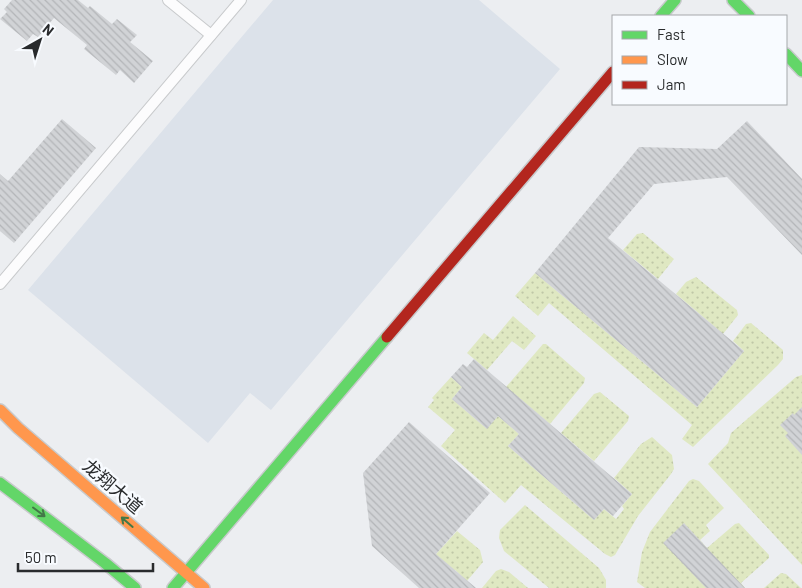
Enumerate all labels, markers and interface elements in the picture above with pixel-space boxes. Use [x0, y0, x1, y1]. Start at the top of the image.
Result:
north arrow [15, 15, 65, 65]
legend [612, 15, 787, 105]
text: N [40, 20, 57, 39]
text: Fast [657, 25, 685, 43]
text: Slow [657, 50, 688, 68]
text: Jam [657, 75, 686, 93]
street label: 龙翔大道 [79, 454, 147, 518]
one-way arrow [32, 507, 46, 517]
one-way arrow [121, 517, 134, 528]
scale bar [18, 540, 152, 572]
text: 50 m [25, 548, 57, 566]

